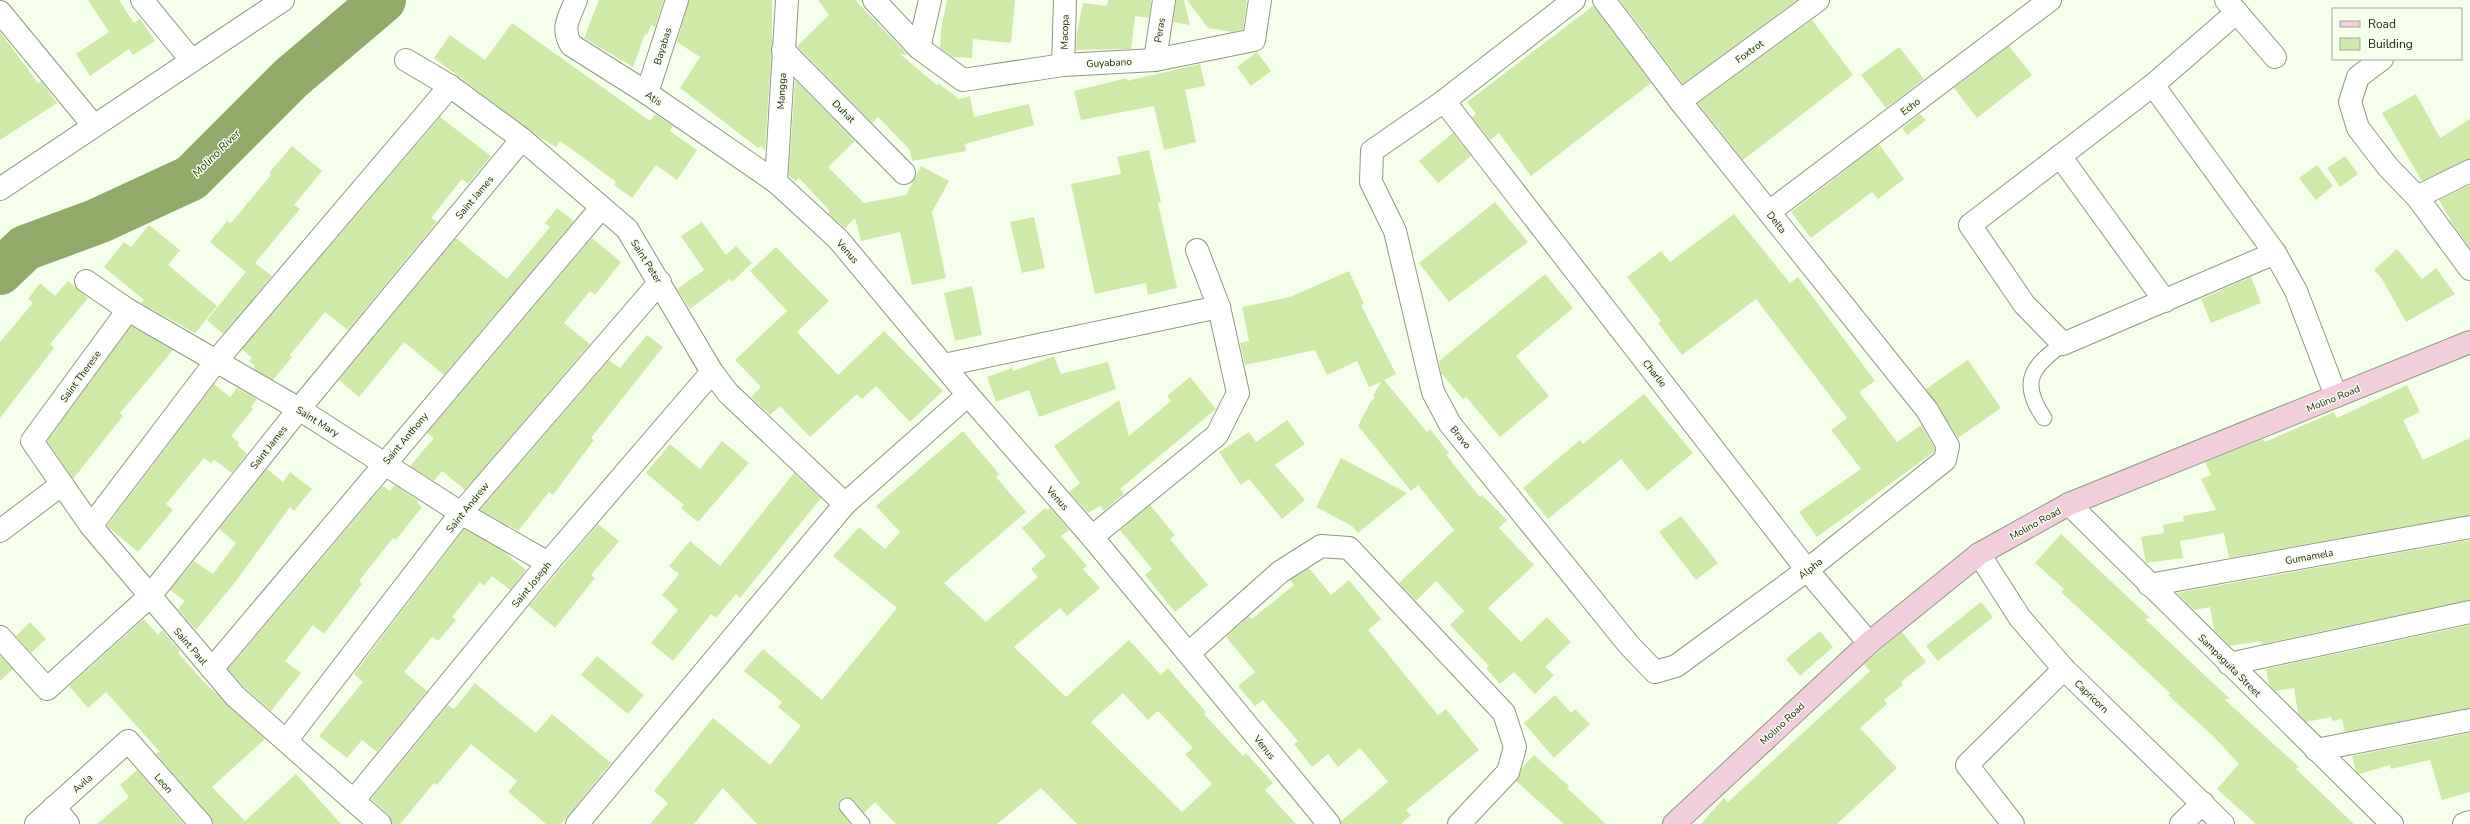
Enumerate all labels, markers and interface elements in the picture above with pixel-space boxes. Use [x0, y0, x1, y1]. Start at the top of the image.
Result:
legend [2332, 8, 2462, 60]
street label: Macopa [1057, 14, 1073, 50]
text: Road [2368, 16, 2396, 32]
street label: Peras [1151, 17, 1169, 44]
street label: Bayabas [650, 26, 676, 67]
street label: Foxtrot [1733, 36, 1767, 67]
text: Building [2368, 36, 2413, 52]
street label: Guyabano [1086, 55, 1133, 71]
street label: Mangga [774, 72, 790, 110]
street label: Atis [642, 88, 665, 110]
street label: Echo [1898, 94, 1924, 119]
street label: Duhat [829, 97, 858, 127]
water label: Molino River [189, 125, 244, 181]
street label: Saint James [452, 173, 497, 222]
street label: Delta [1763, 209, 1789, 237]
street label: Venus [832, 236, 862, 267]
street label: Saint Peter [627, 237, 665, 286]
street label: Saint Therese [57, 348, 105, 406]
street label: Charlie [1639, 357, 1670, 390]
street label: Molino Road [2305, 382, 2362, 416]
street label: Saint Mary [293, 403, 342, 441]
street label: Saint Anthony [380, 409, 432, 468]
street label: Saint James [247, 422, 291, 473]
street label: Bravo [1447, 423, 1474, 453]
street label: Saint Andrew [443, 479, 493, 536]
street label: Venus [1042, 483, 1072, 514]
street label: Molino Road [2007, 504, 2064, 544]
street label: Gumamela [2284, 546, 2334, 568]
street label: Alpha [1796, 555, 1826, 583]
street label: Saint Joseph [509, 558, 555, 611]
street label: Saint Paul [170, 625, 210, 668]
street label: Sampaguita Street [2195, 631, 2264, 701]
street label: Capricorn [2071, 677, 2112, 717]
street label: Molino Road [1757, 699, 1808, 748]
street label: Venus [1249, 732, 1279, 763]
street label: Avila [70, 771, 96, 797]
street label: Leon [151, 771, 176, 797]

